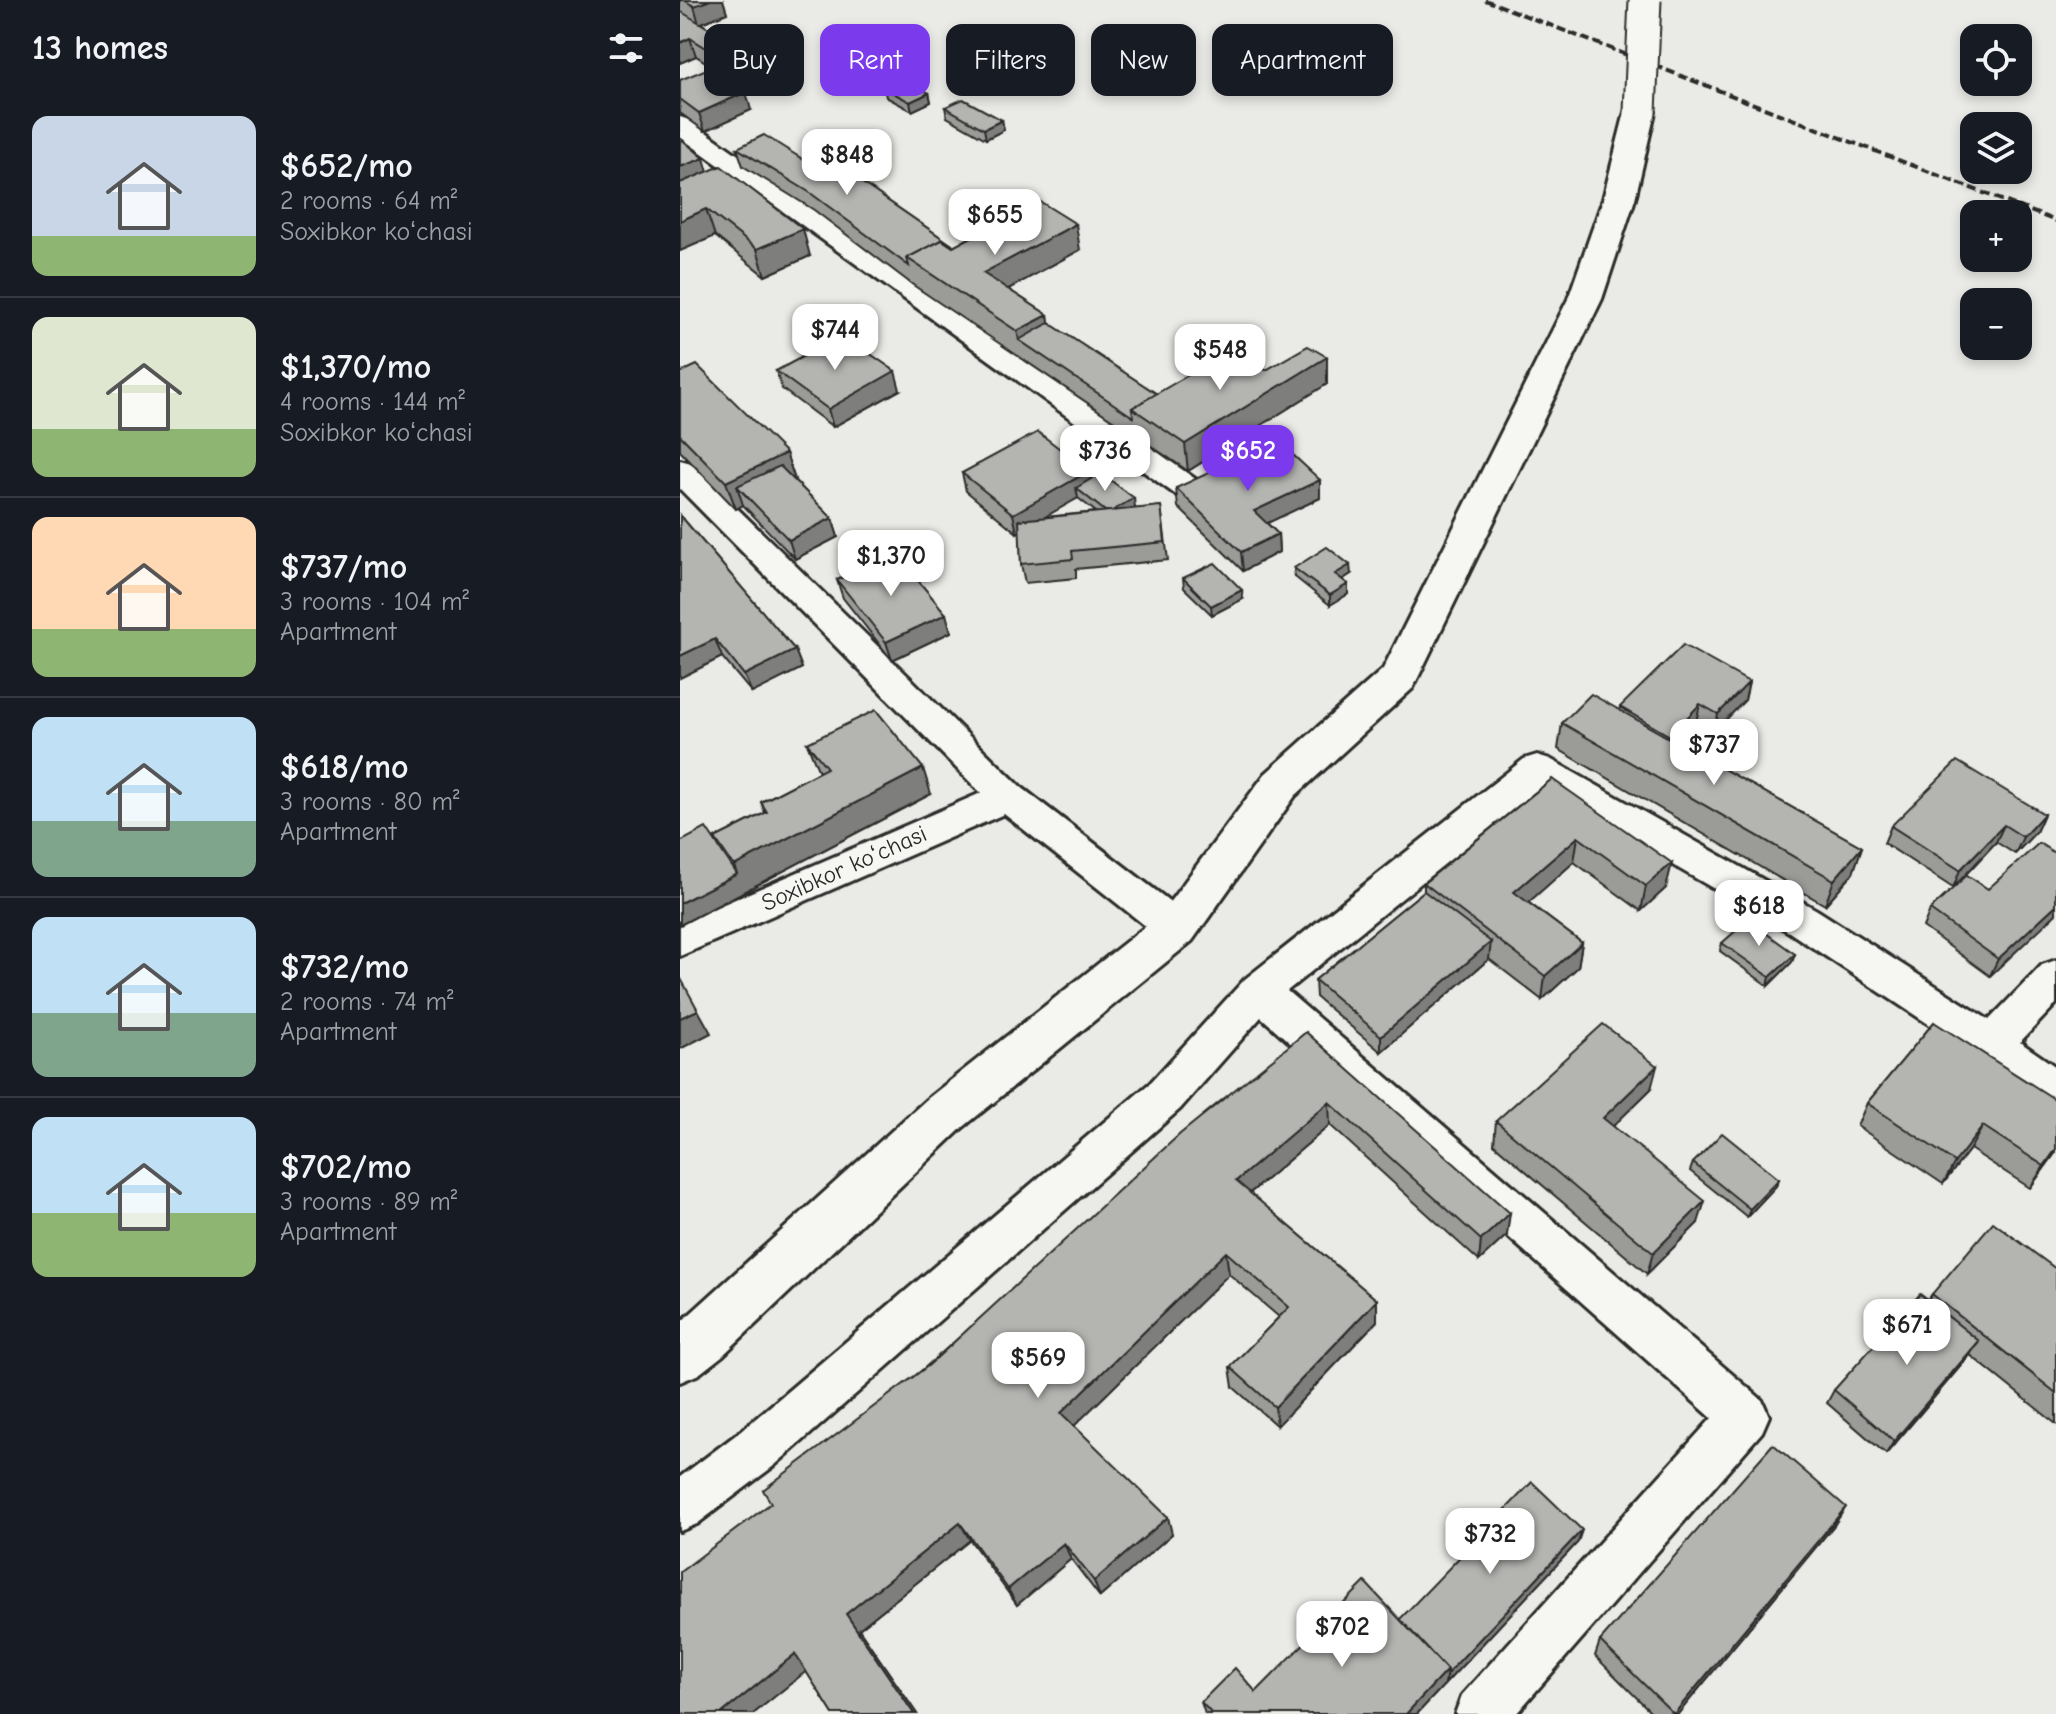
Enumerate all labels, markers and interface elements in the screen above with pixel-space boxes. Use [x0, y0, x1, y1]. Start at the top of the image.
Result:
chip: Buy [704, 24, 804, 96]
chip: Rent [820, 24, 930, 96]
chip: Filters [946, 24, 1075, 96]
chip: New [1091, 24, 1196, 96]
chip: Apartment [1212, 24, 1393, 96]
map controls [1960, 24, 2032, 360]
button: locate [1960, 24, 2032, 96]
icon: filters [604, 26, 648, 70]
text: 13 homes [32, 28, 168, 68]
button: layers [1960, 112, 2032, 184]
pin: $848 [800, 129, 894, 197]
text: $848 [820, 140, 874, 170]
text: $652/mo [280, 146, 413, 186]
icon: home [96, 148, 192, 244]
text: 2 rooms · 64 m² [280, 186, 457, 216]
pin: $655 [948, 189, 1042, 257]
text: $655 [967, 200, 1023, 230]
button: + [1960, 200, 2032, 272]
text: Soxibkor koʻchasi [280, 217, 473, 247]
button: − [1960, 288, 2032, 360]
pin: $744 [788, 304, 882, 372]
text: $744 [810, 315, 860, 345]
pin: $548 [1173, 324, 1267, 392]
text: $548 [1193, 335, 1247, 365]
text: $1,370/mo [280, 347, 431, 387]
icon: home [96, 349, 192, 445]
text: 4 rooms · 144 m² [280, 387, 465, 417]
text: Soxibkor koʻchasi [280, 418, 473, 448]
pin: $736 [1058, 425, 1152, 493]
pin: $652 [1201, 425, 1295, 493]
text: $736 [1078, 436, 1132, 466]
text: $652 [1220, 436, 1276, 466]
pin: $1,370 [826, 530, 956, 598]
text: $1,370 [856, 541, 926, 571]
text: $737/mo [280, 547, 407, 587]
icon: home [96, 549, 192, 645]
text: 3 rooms · 104 m² [280, 587, 469, 617]
text: Apartment [280, 617, 396, 647]
pin: $737 [1667, 719, 1761, 787]
text: $737 [1688, 730, 1740, 760]
text: $618/mo [280, 747, 409, 787]
icon: home [96, 749, 192, 845]
text: 3 rooms · 80 m² [280, 787, 459, 817]
text: Apartment [280, 817, 396, 847]
street label: Soxibkor koʻchasi [757, 819, 931, 917]
pin: $618 [1712, 880, 1806, 948]
text: $618 [1733, 891, 1785, 921]
text: $732/mo [280, 947, 409, 987]
icon: home [96, 949, 192, 1045]
text: 2 rooms · 74 m² [280, 987, 453, 1017]
text: Apartment [280, 1017, 396, 1047]
text: $702/mo [280, 1147, 412, 1187]
icon: home [96, 1149, 192, 1245]
text: 3 rooms · 89 m² [280, 1187, 457, 1217]
text: Apartment [280, 1217, 396, 1247]
pin: $671 [1860, 1299, 1954, 1367]
text: $671 [1881, 1310, 1933, 1340]
pin: $569 [991, 1332, 1085, 1400]
text: $569 [1010, 1343, 1066, 1373]
pin: $732 [1443, 1508, 1537, 1576]
text: $732 [1463, 1519, 1517, 1549]
pin: $702 [1295, 1601, 1389, 1669]
text: $702 [1314, 1612, 1370, 1642]

